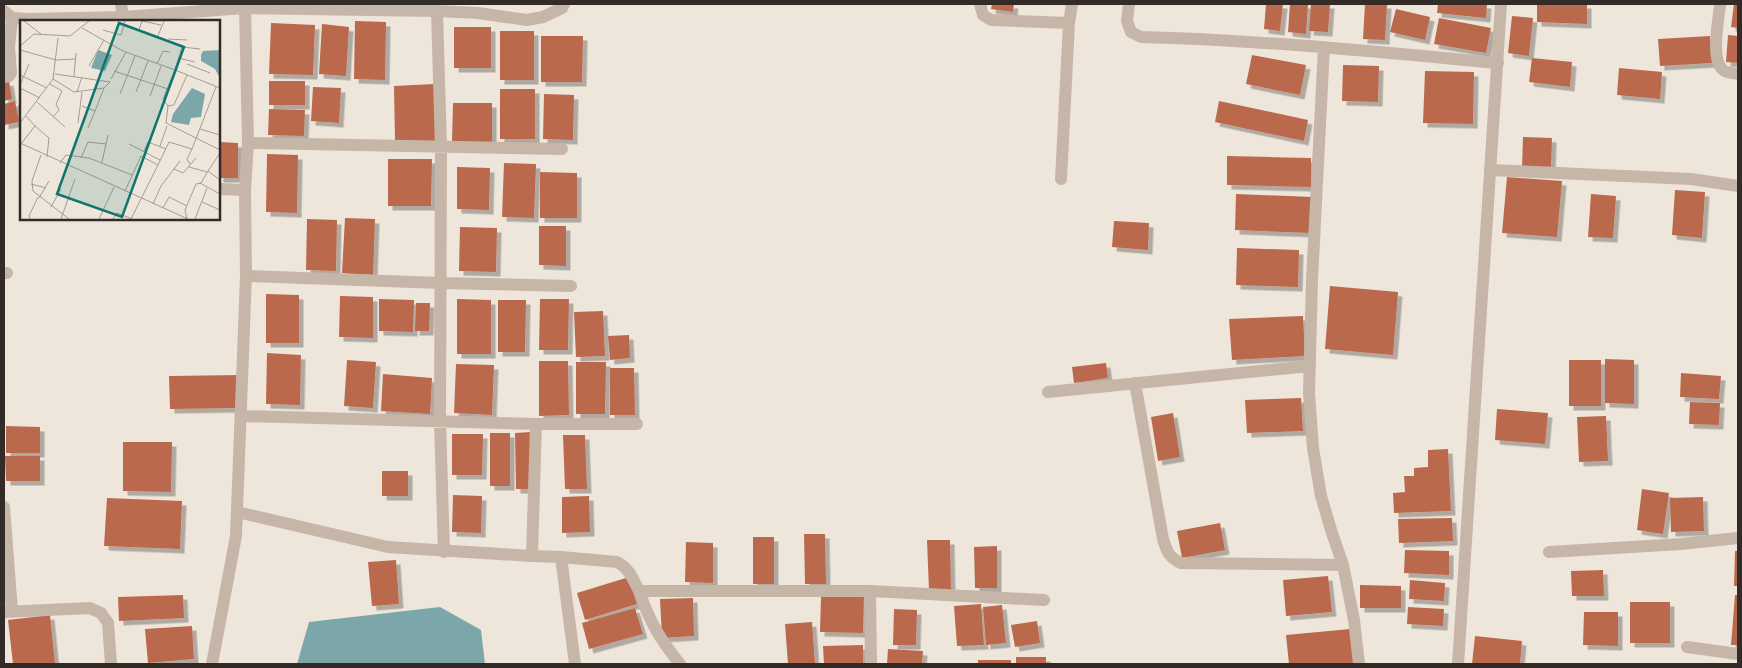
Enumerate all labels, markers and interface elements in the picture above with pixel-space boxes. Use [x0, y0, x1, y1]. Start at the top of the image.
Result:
inset map [20, 20, 220, 220]

